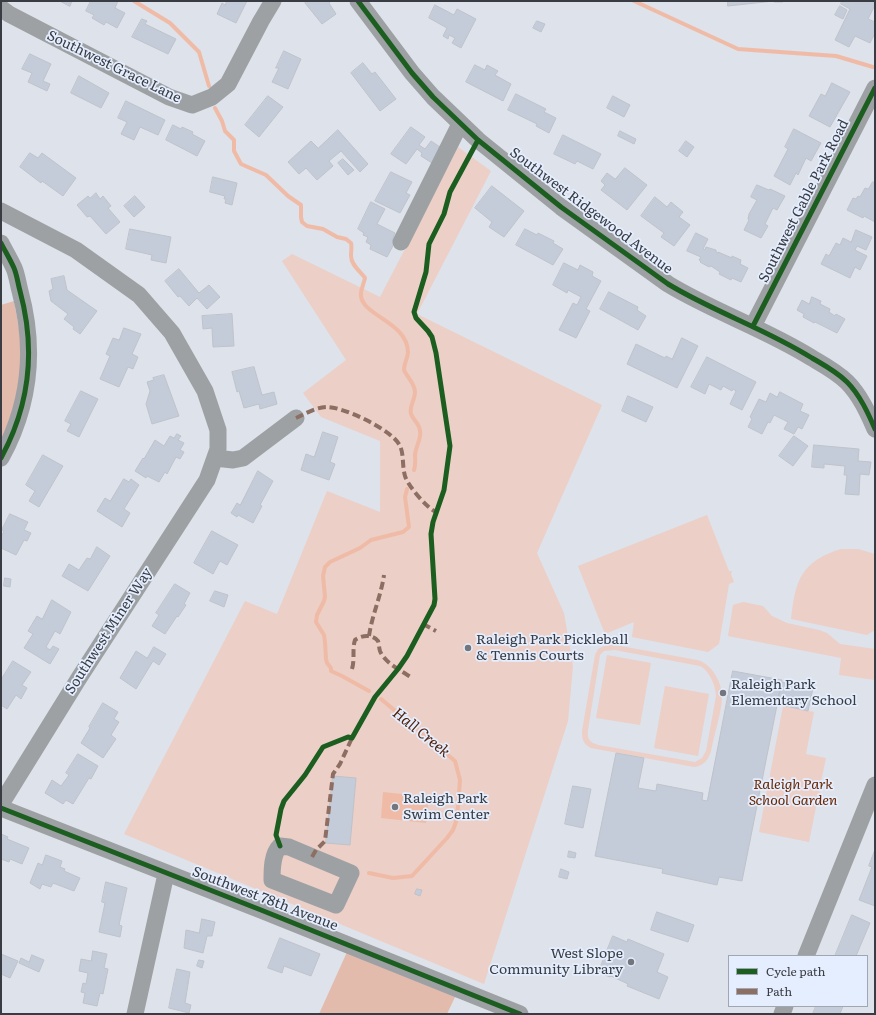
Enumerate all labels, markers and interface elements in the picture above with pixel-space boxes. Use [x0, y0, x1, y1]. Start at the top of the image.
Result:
street label: Southwest Grace Lane [44, 27, 184, 107]
street label: Southwest Gable Park Road [755, 117, 853, 285]
street label: Southwest Ridgewood Avenue [506, 144, 676, 278]
street label: Southwest Miner Way [62, 565, 156, 697]
place label: Raleigh Park Pickleball & Tennis Courts [476, 632, 629, 664]
marker: Raleigh Park Pickleball & Tennis Courts [463, 643, 473, 653]
place label: Raleigh Park Elementary School [731, 677, 857, 710]
marker: Raleigh Park Elementary School [718, 688, 728, 698]
water label: Hall Creek [389, 704, 453, 762]
park label: Raleigh Park School Garden [749, 777, 837, 810]
place label: Raleigh Park Swim Center [403, 791, 489, 824]
marker: Raleigh Park Swim Center [390, 802, 400, 812]
street label: Southwest 78th Avenue [190, 863, 340, 935]
place label: West Slope Community Library [489, 946, 623, 978]
legend [728, 955, 868, 1007]
marker: West Slope Community Library [626, 957, 636, 967]
text: Cycle path [766, 962, 826, 980]
text: Path [766, 982, 792, 1000]

